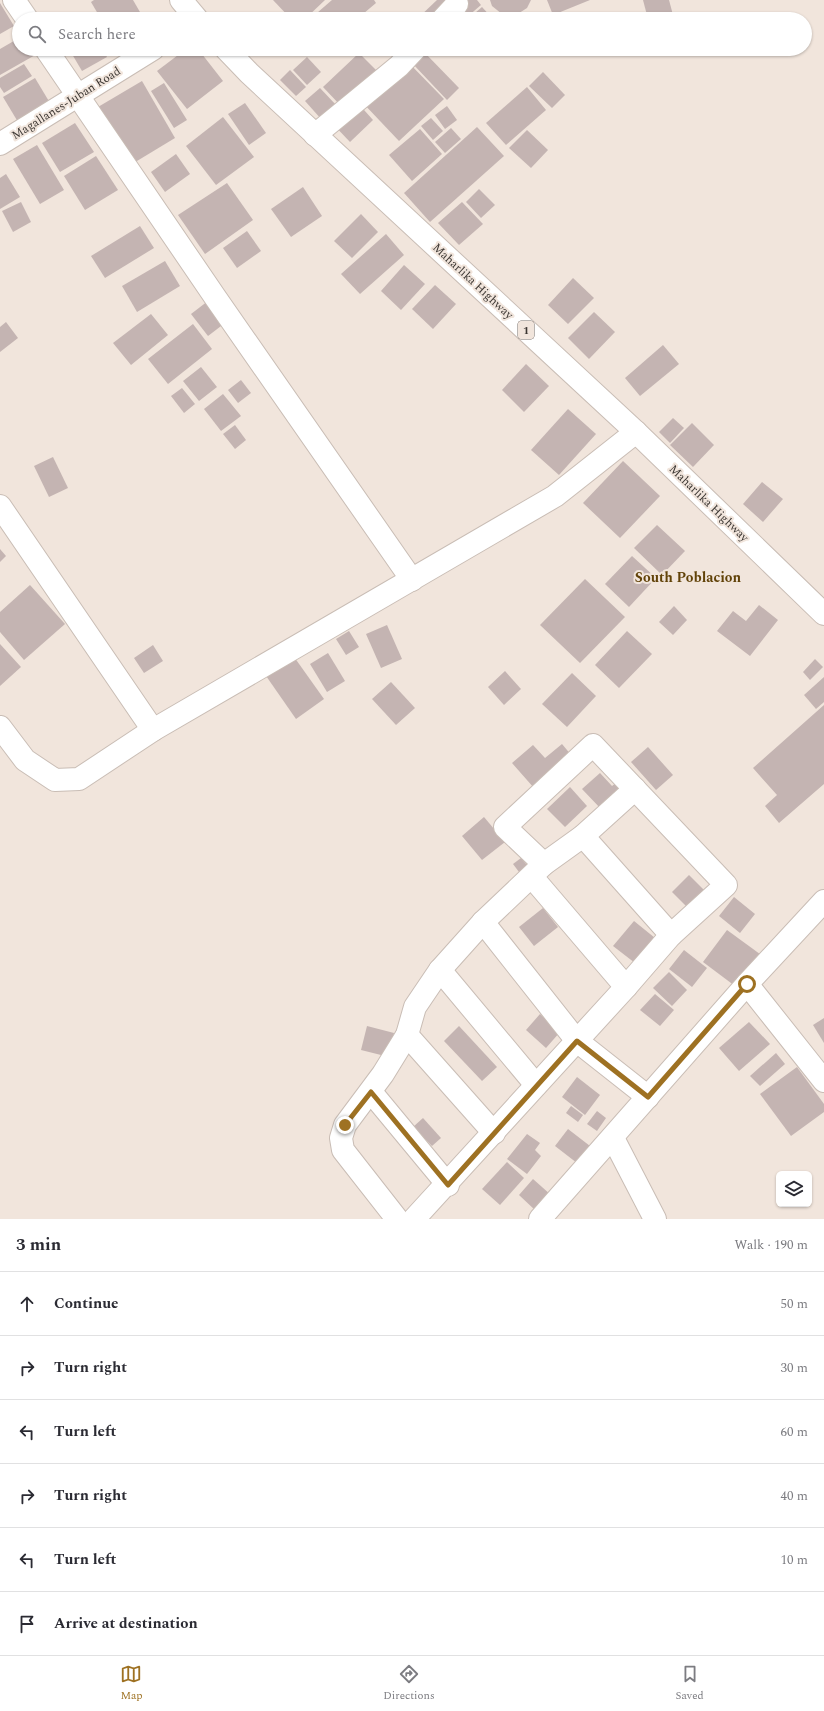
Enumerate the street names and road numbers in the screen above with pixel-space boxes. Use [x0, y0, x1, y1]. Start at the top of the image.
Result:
street label: Magallanes-Juban Road [8, 62, 125, 145]
street label: Maharlika Highway [428, 239, 518, 325]
road number: 1 [518, 321, 534, 339]
street label: Maharlika Highway [664, 460, 754, 547]

